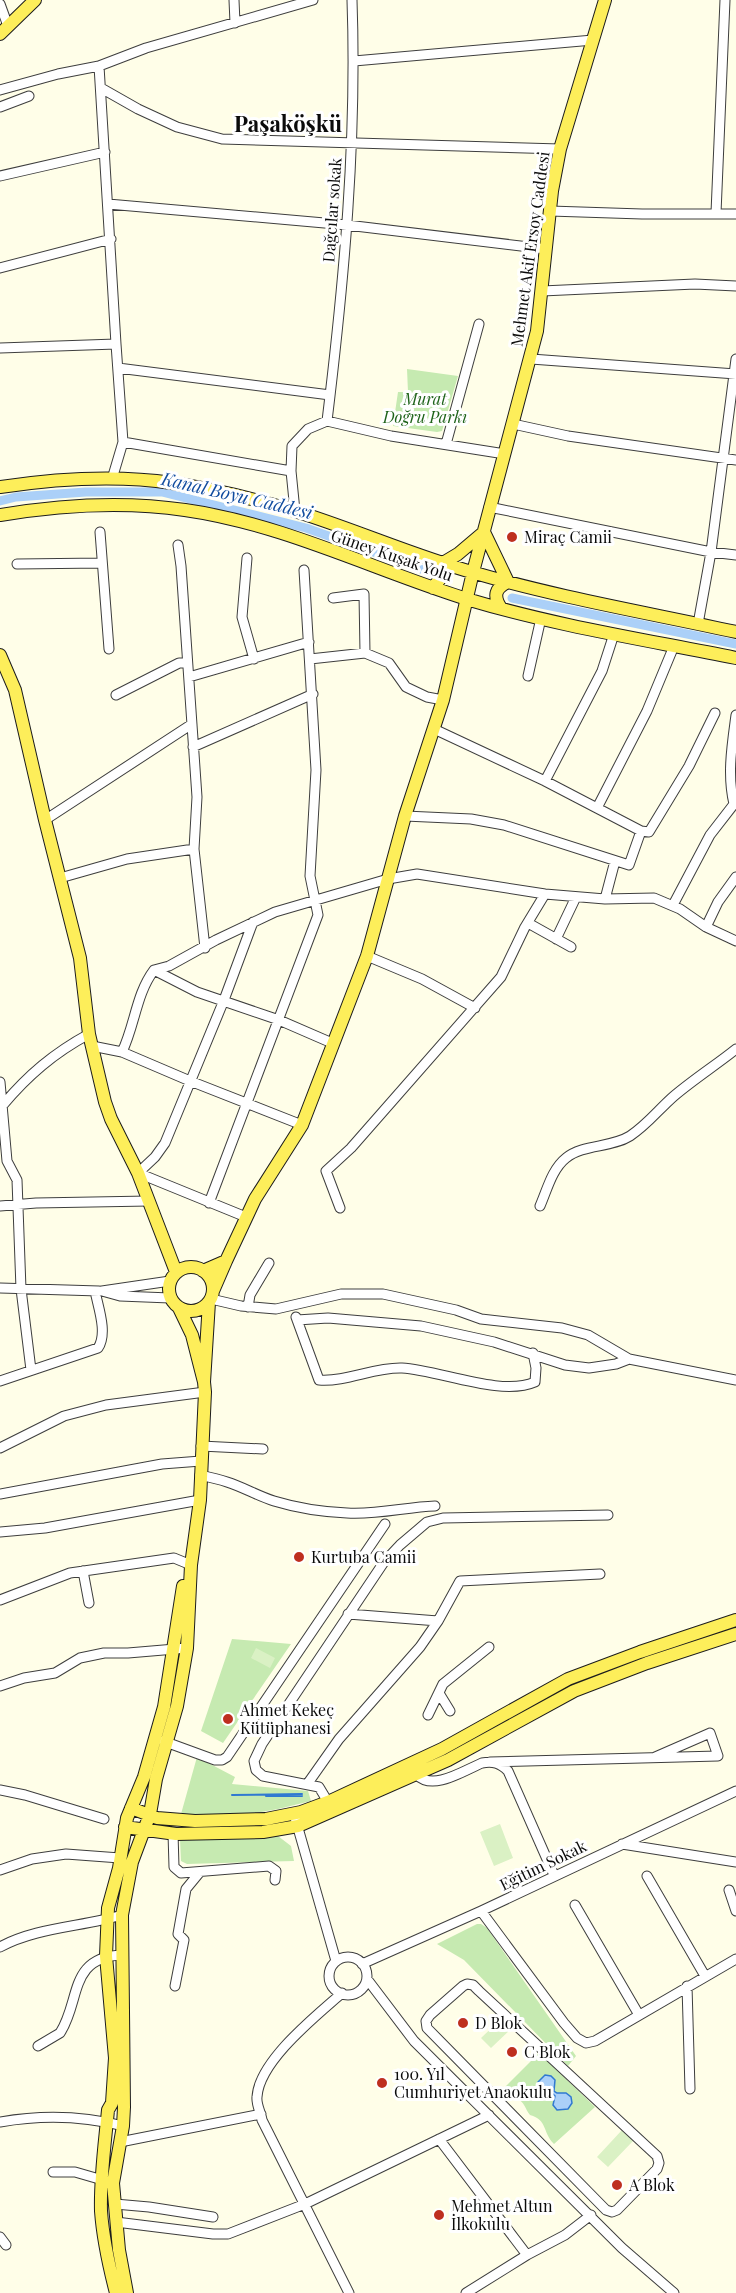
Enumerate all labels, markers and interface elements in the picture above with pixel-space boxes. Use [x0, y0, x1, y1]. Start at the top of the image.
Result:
district label: Paşaköşkü [234, 108, 342, 138]
street label: Mehmet Akif Ersoy Caddesi [505, 150, 554, 348]
street label: Dağcılar sokak [317, 157, 346, 263]
park label: Murat Doğru Parkı [382, 388, 467, 427]
water label: Kanal Boyu Caddesi [158, 466, 316, 524]
street label: Güney Kuşak Yolu [328, 524, 456, 585]
place label: Miraç Camii [524, 526, 612, 547]
marker: Miraç Camii [505, 530, 519, 544]
place label: Kurtuba Camii [311, 1546, 416, 1567]
marker: Kurtuba Camii [292, 1550, 306, 1564]
place label: Ahmet Kekeç Kütüphanesi [239, 1699, 334, 1738]
marker: Ahmet Kekeç Kütüphanesi [221, 1712, 235, 1726]
street label: Eğitim Sokak [496, 1834, 590, 1895]
place label: D Blok [475, 2012, 522, 2033]
marker: D Blok [456, 2016, 470, 2030]
place label: C Blok [524, 2041, 571, 2062]
marker: C Blok [505, 2045, 519, 2059]
place label: 100. Yıl Cumhuriyet Anaokulu [394, 2063, 552, 2102]
marker: 100. Yıl Cumhuriyet Anaokulu [375, 2076, 389, 2090]
place label: A Blok [628, 2174, 675, 2195]
marker: A Blok [610, 2178, 624, 2192]
place label: Mehmet Altun İlkokulu [451, 2195, 553, 2234]
marker: Mehmet Altun İlkokulu [432, 2208, 446, 2222]

